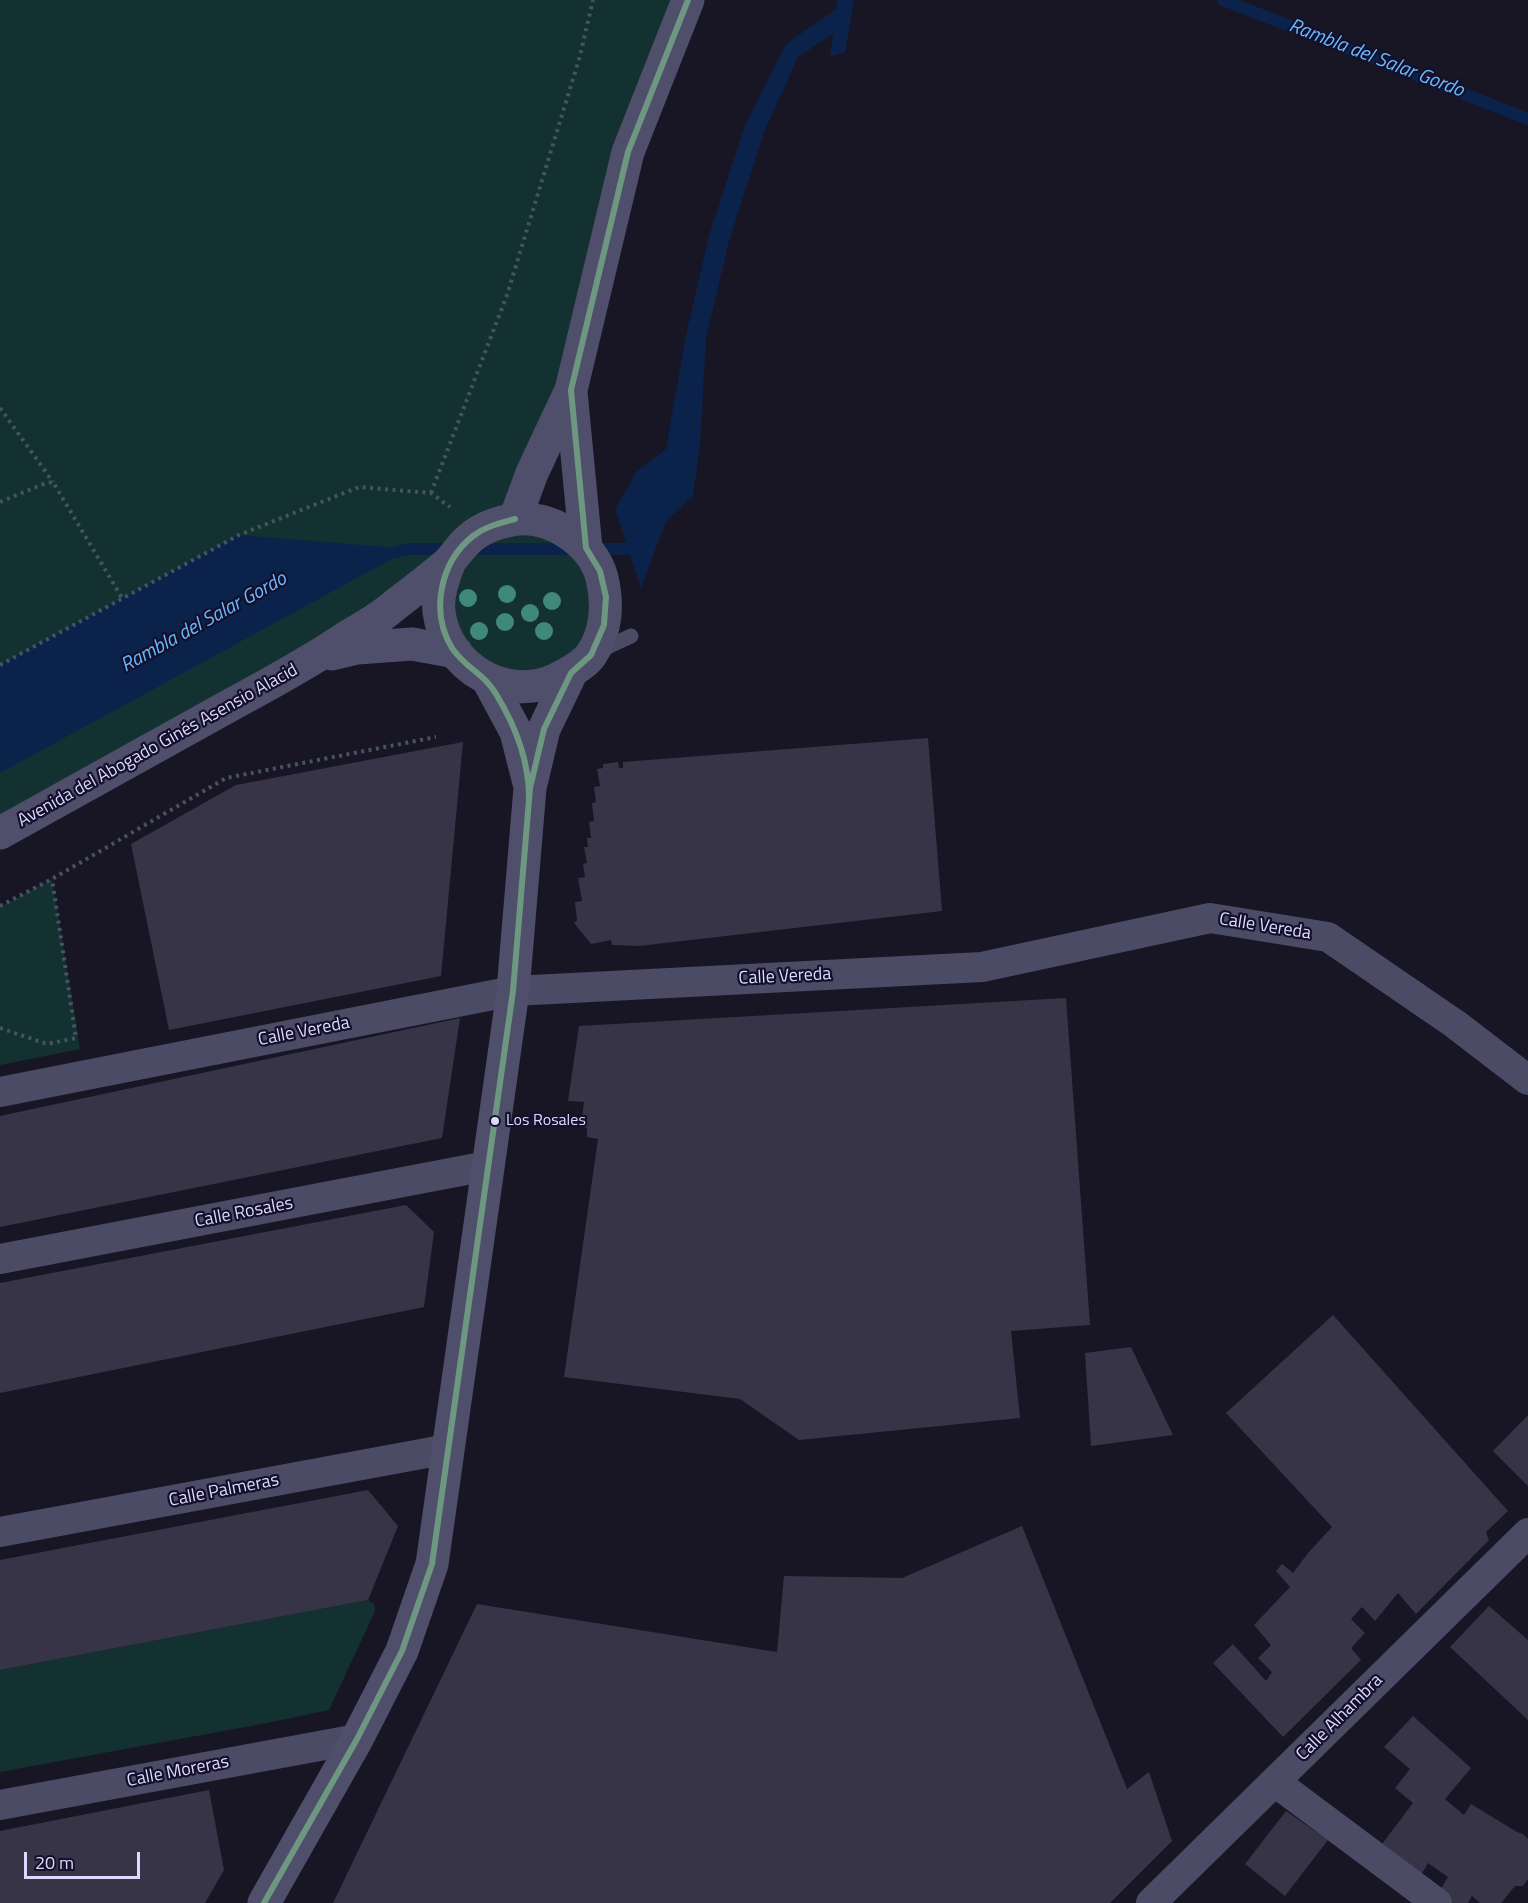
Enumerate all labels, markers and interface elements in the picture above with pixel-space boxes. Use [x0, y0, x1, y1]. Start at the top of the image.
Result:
water label: Rambla del Salar Gordo [1285, 15, 1467, 103]
water label: Rambla del Salar Gordo [117, 568, 291, 678]
street label: Avenida del Abogado Ginés Asensio Alacid [14, 660, 302, 832]
street label: Calle Vereda [1217, 909, 1313, 945]
street label: Calle Vereda [738, 964, 832, 990]
street label: Calle Vereda [256, 1013, 352, 1051]
place label: Los Rosales [506, 1111, 586, 1131]
marker: Los Rosales [489, 1115, 501, 1127]
street label: Calle Rosales [193, 1193, 295, 1233]
street label: Calle Palmeras [167, 1470, 281, 1512]
street label: Calle Alhambra [1292, 1670, 1388, 1766]
street label: Calle Moreras [125, 1752, 231, 1792]
scale bar [27, 1840, 142, 1878]
text: 20 m [35, 1849, 74, 1876]

